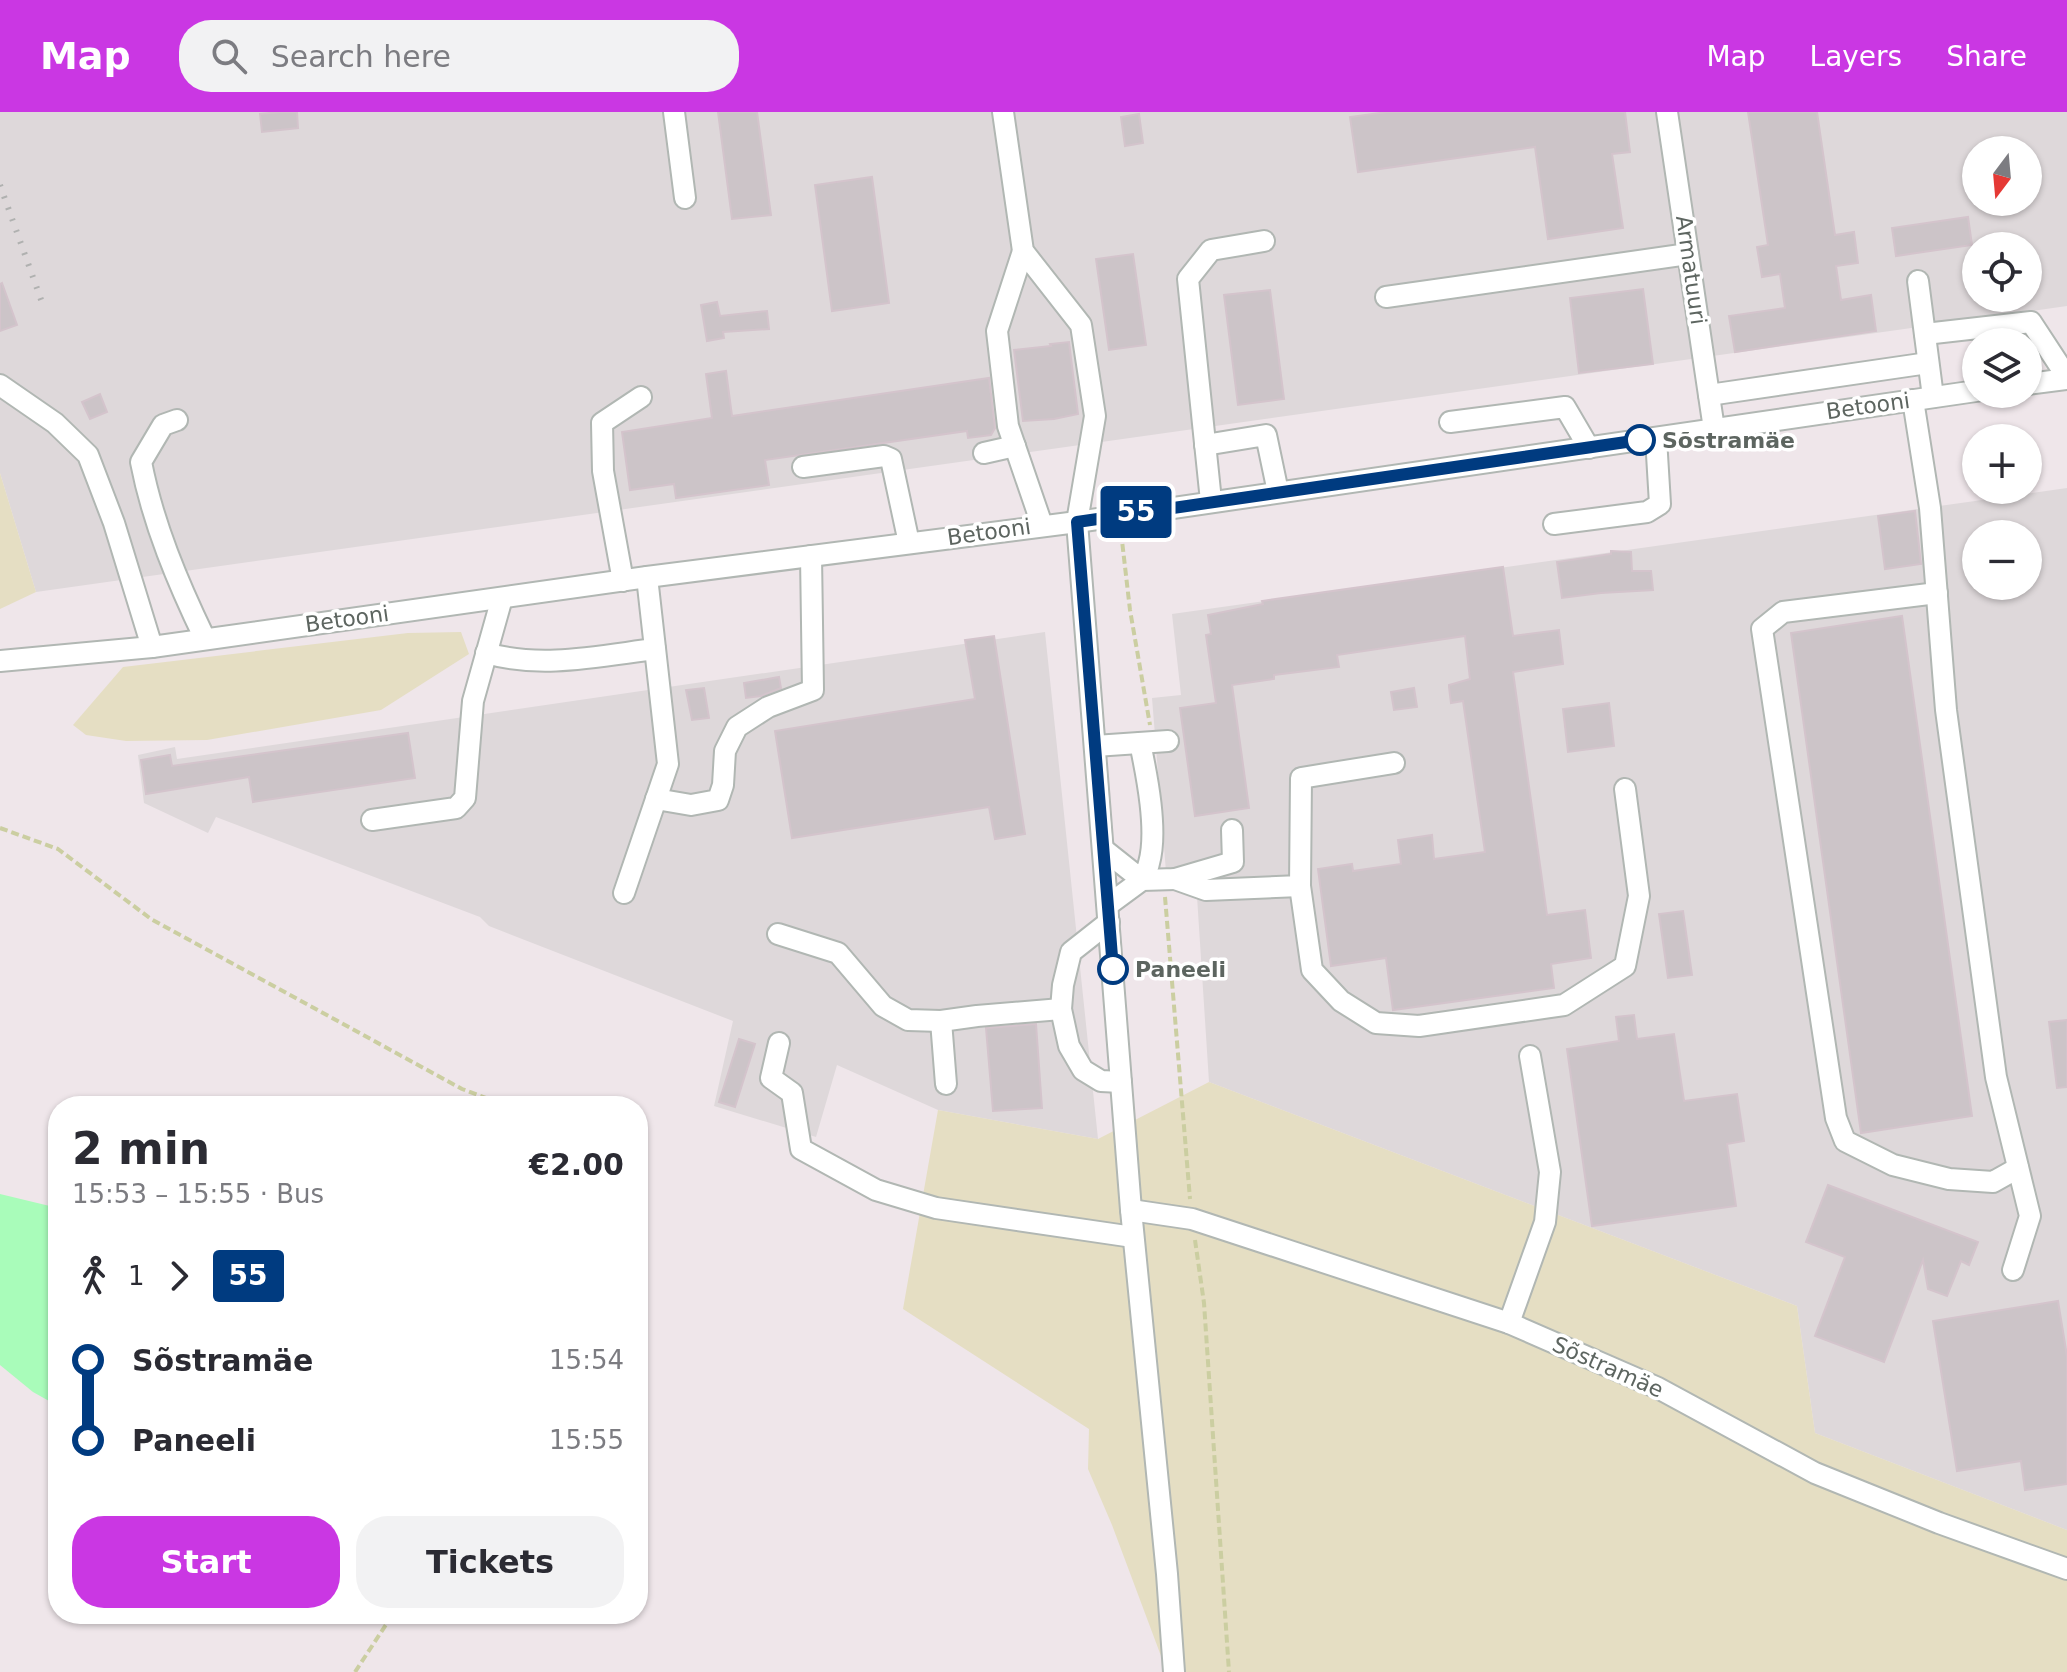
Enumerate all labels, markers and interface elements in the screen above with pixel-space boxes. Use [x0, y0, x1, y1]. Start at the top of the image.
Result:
search box [179, 20, 739, 92]
text: Map [40, 34, 131, 78]
icon: search [207, 34, 251, 78]
text: Search here [271, 39, 451, 74]
text: Map [1706, 40, 1766, 73]
text: Layers [1810, 40, 1902, 73]
text: Share [1946, 40, 2027, 73]
north arrow [1962, 136, 2042, 216]
map controls [1962, 136, 2042, 600]
street label: Armatuuri [1671, 214, 1711, 326]
button: locate [1962, 232, 2042, 312]
button: layers [1962, 328, 2042, 408]
street label: Betooni [1825, 388, 1911, 424]
button: + [1962, 424, 2042, 504]
marker: Sõstramäe [1625, 425, 1655, 455]
place label: Sõstramäe [1662, 428, 1795, 453]
line badge: 55 [1100, 486, 1172, 538]
text: 55 [1117, 495, 1155, 528]
street label: Betooni [946, 514, 1032, 550]
button: − [1962, 520, 2042, 600]
street label: Betooni [304, 601, 390, 637]
marker: Paneeli [1098, 954, 1128, 984]
place label: Paneeli [1135, 957, 1226, 982]
text: 2 min [72, 1123, 210, 1174]
text: €2.00 [529, 1147, 624, 1182]
text: 15:53 – 15:55 · Bus [72, 1179, 324, 1209]
icon: walk [72, 1254, 116, 1298]
icon: forward [157, 1254, 201, 1298]
text: 55 [229, 1259, 268, 1292]
text: 1 [128, 1261, 145, 1291]
street label: Sõstramäe [1549, 1331, 1667, 1403]
text: Sõstramäe [132, 1343, 313, 1378]
text: 15:54 [549, 1345, 624, 1375]
text: Paneeli [132, 1423, 256, 1458]
text: 15:55 [549, 1425, 624, 1455]
button: Start [72, 1516, 340, 1608]
button: Tickets [356, 1516, 624, 1608]

